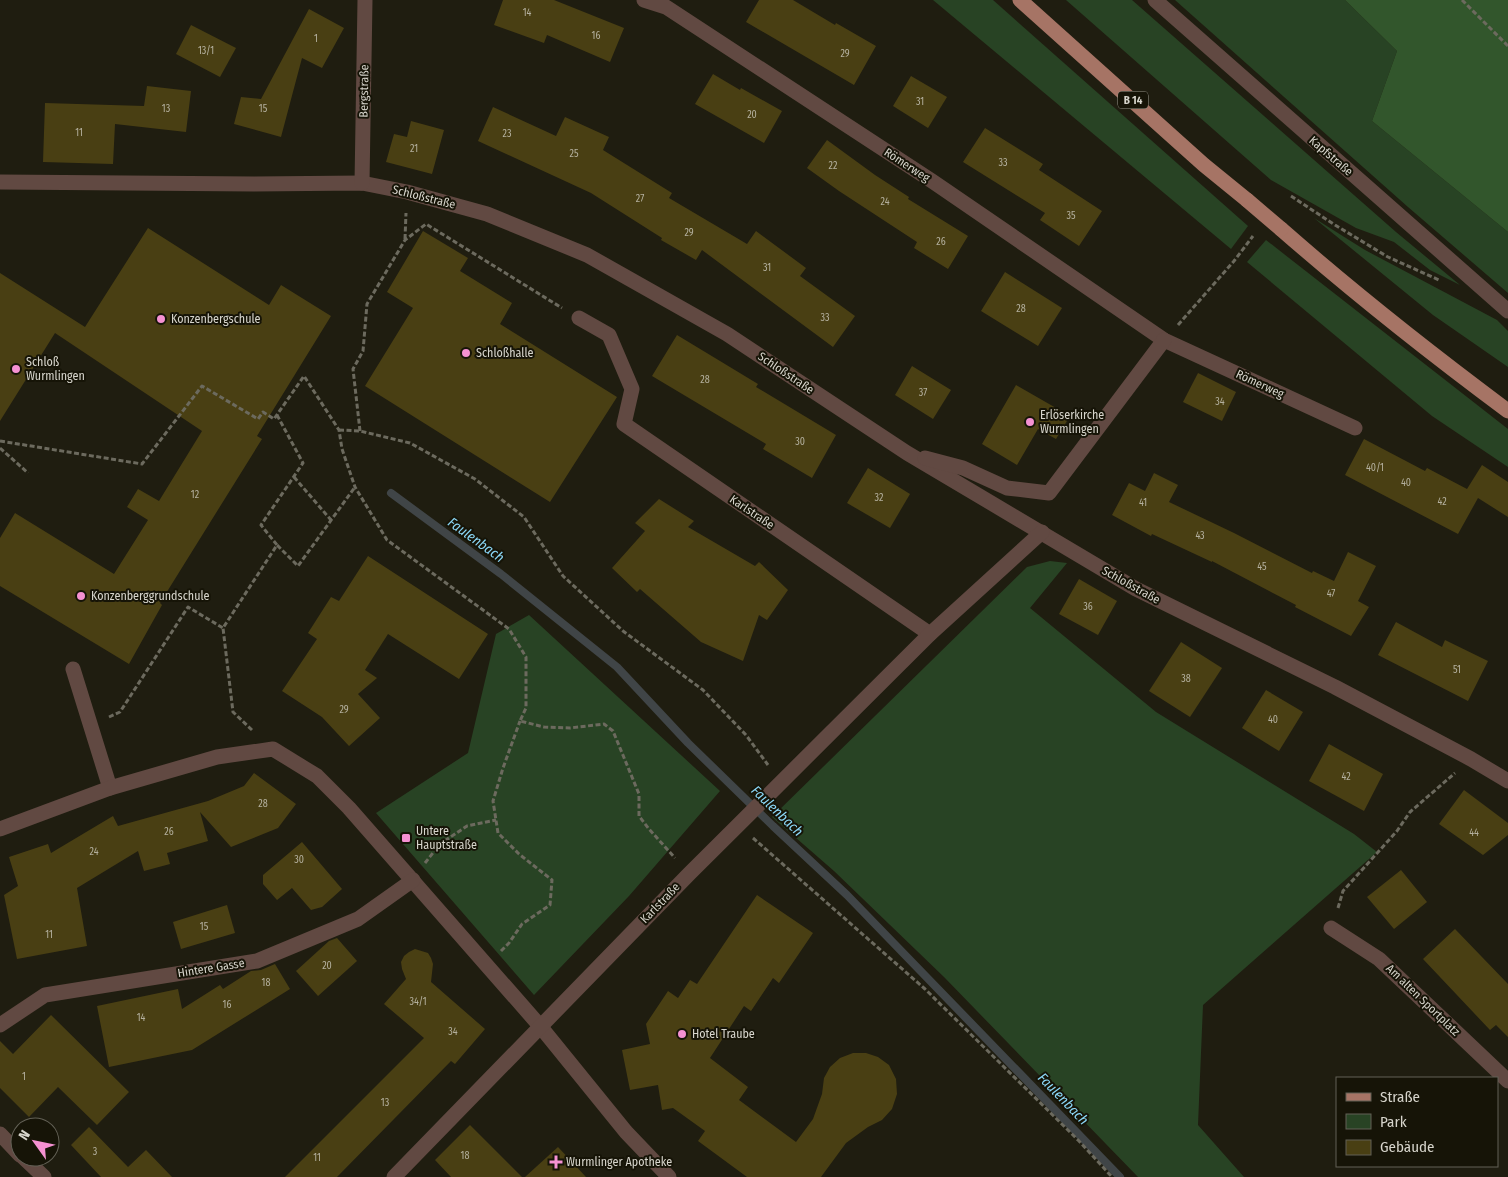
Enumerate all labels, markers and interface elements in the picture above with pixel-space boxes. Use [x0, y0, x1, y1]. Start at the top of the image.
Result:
house number: 14 [523, 7, 532, 19]
house number: 16 [592, 30, 600, 42]
house number: 1 [314, 33, 318, 45]
house number: 13/1 [198, 45, 214, 57]
house number: 29 [840, 48, 850, 60]
street label: Bergstraße [357, 64, 371, 118]
road number: B 14 [1118, 92, 1148, 108]
house number: 31 [916, 96, 924, 108]
house number: 13 [162, 103, 171, 115]
house number: 15 [259, 103, 268, 115]
house number: 20 [747, 109, 757, 121]
house number: 11 [75, 127, 83, 139]
house number: 23 [503, 128, 512, 140]
street label: Kapfstraße [1306, 133, 1356, 179]
house number: 21 [410, 143, 418, 155]
street label: Römerweg [882, 145, 933, 185]
house number: 25 [570, 148, 579, 160]
house number: 33 [998, 157, 1008, 169]
house number: 22 [829, 160, 838, 172]
street label: Schloßstraße [391, 182, 457, 212]
house number: 27 [636, 193, 644, 205]
house number: 24 [880, 196, 890, 208]
house number: 35 [1066, 210, 1076, 222]
house number: 29 [684, 227, 694, 239]
house number: 26 [936, 236, 946, 248]
house number: 31 [763, 262, 771, 274]
house number: 28 [1016, 303, 1026, 315]
place label: Konzenbergschule [171, 312, 261, 326]
house number: 33 [820, 312, 830, 324]
marker: Konzenbergschule [155, 313, 167, 325]
place label: Schloßhalle [476, 346, 534, 360]
marker: Schloßhalle [460, 347, 472, 359]
street label: Schloßstraße [755, 349, 817, 397]
place label: Schloß Wurmlingen [26, 355, 85, 383]
marker: Schloß Wurmlingen [10, 363, 22, 375]
street label: Römerweg [1234, 367, 1287, 401]
house number: 28 [700, 374, 710, 386]
house number: 37 [919, 387, 927, 399]
house number: 34 [1215, 396, 1225, 408]
place label: Erlöserkirche Wurmlingen [1040, 408, 1104, 436]
marker: Erlöserkirche Wurmlingen [1024, 416, 1036, 428]
house number: 30 [795, 436, 805, 448]
house number: 40/1 [1366, 462, 1384, 474]
house number: 40 [1401, 477, 1411, 489]
house number: 12 [191, 489, 200, 501]
street label: Karlstraße [727, 492, 777, 532]
house number: 32 [875, 492, 884, 504]
house number: 42 [1437, 496, 1447, 508]
house number: 41 [1139, 497, 1147, 509]
water label: Faulenbach [444, 514, 508, 566]
house number: 43 [1195, 530, 1205, 542]
house number: 45 [1257, 561, 1267, 573]
street label: Schloßstraße [1099, 563, 1163, 607]
house number: 47 [1327, 588, 1335, 600]
place label: Konzenberggrundschule [91, 589, 210, 603]
marker: Konzenberggrundschule [75, 590, 87, 602]
house number: 36 [1083, 601, 1093, 613]
house number: 51 [1453, 664, 1461, 676]
house number: 38 [1181, 673, 1191, 685]
house number: 29 [339, 704, 349, 716]
house number: 40 [1268, 714, 1278, 726]
house number: 42 [1341, 771, 1351, 783]
water label: Faulenbach [747, 782, 807, 840]
house number: 28 [258, 798, 268, 810]
place label: Untere Hauptstraße [416, 824, 477, 852]
house number: 26 [164, 826, 174, 838]
house number: 44 [1469, 827, 1479, 839]
marker: Untere Hauptstraße [400, 832, 412, 844]
house number: 24 [89, 846, 99, 858]
house number: 30 [294, 854, 304, 866]
street label: Karlstraße [637, 880, 683, 926]
house number: 15 [200, 921, 209, 933]
house number: 11 [45, 929, 53, 941]
street label: Hintere Gasse [177, 956, 246, 980]
house number: 20 [322, 960, 332, 972]
street label: Am alten Sportplatz [1383, 961, 1463, 1039]
house number: 18 [262, 977, 270, 989]
house number: 34/1 [409, 996, 427, 1008]
house number: 16 [223, 999, 231, 1011]
house number: 14 [137, 1012, 146, 1024]
house number: 34 [448, 1026, 458, 1038]
place label: Hotel Traube [692, 1027, 755, 1041]
marker: Hotel Traube [676, 1028, 688, 1040]
water label: Faulenbach [1034, 1069, 1092, 1129]
house number: 1 [22, 1071, 26, 1083]
legend [1336, 1077, 1498, 1167]
text: Straße [1380, 1088, 1420, 1106]
house number: 13 [381, 1097, 390, 1109]
text: Park [1380, 1113, 1407, 1131]
north arrow [10, 1117, 60, 1167]
text: N [15, 1127, 34, 1143]
text: Gebäude [1380, 1138, 1435, 1156]
house number: 3 [93, 1146, 98, 1158]
house number: 18 [461, 1150, 469, 1162]
house number: 11 [313, 1152, 321, 1164]
place label: Wurmlinger Apotheke [566, 1155, 672, 1169]
marker: Wurmlinger Apotheke [550, 1156, 562, 1168]

